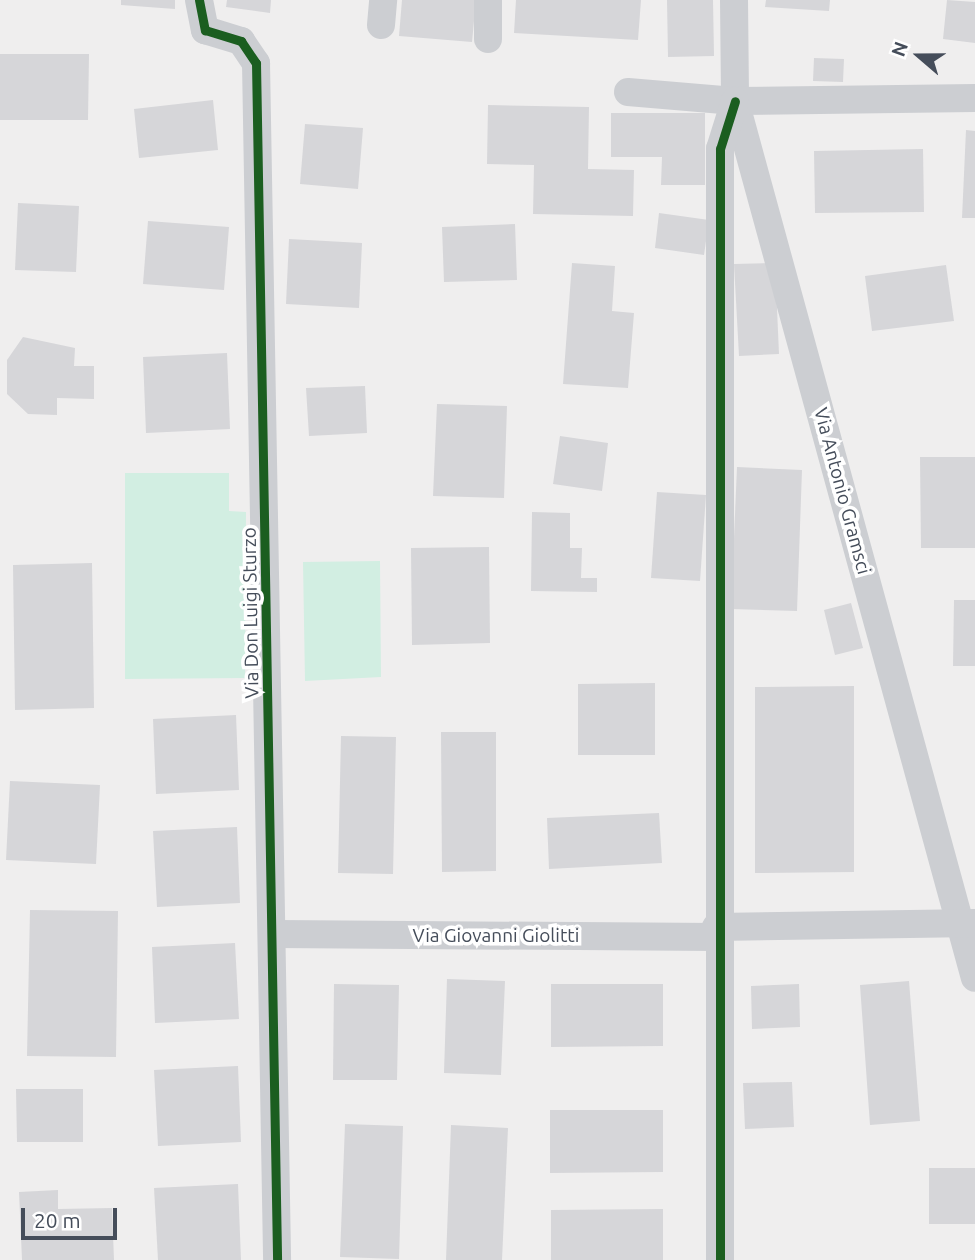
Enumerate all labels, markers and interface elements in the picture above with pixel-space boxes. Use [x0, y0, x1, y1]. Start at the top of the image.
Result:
north arrow [884, 21, 954, 91]
text: N [887, 38, 912, 59]
street label: Via Antonio Gramsci [809, 405, 875, 577]
street label: Via Don Luigi Sturzo [238, 527, 264, 699]
street label: Via Giovanni Giolitti [413, 925, 579, 947]
scale bar [24, 1194, 121, 1238]
text: 20 m [34, 1208, 81, 1232]

